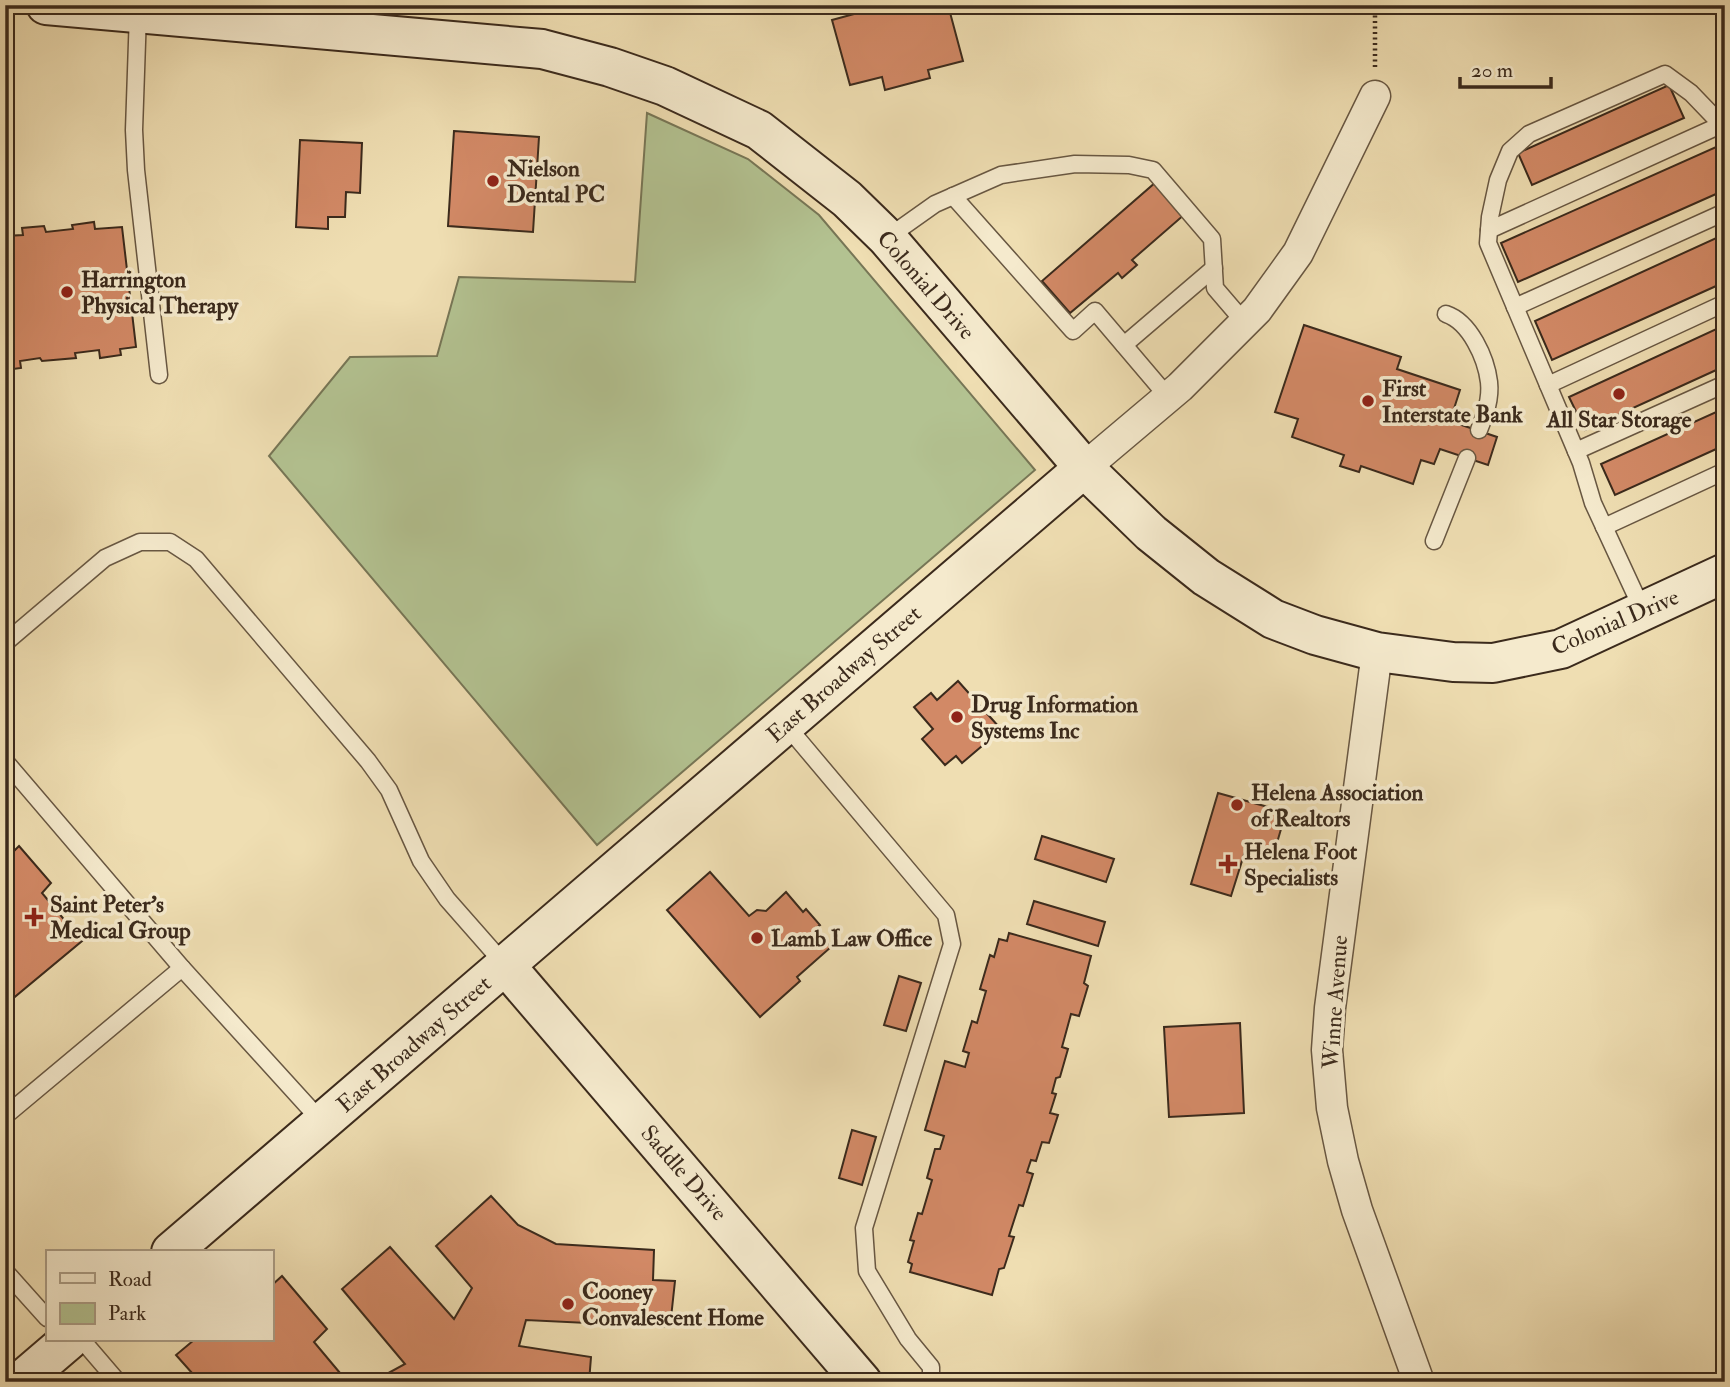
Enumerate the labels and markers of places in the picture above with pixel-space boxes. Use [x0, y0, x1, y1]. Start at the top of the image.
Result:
place label: Nielson Dental PC [506, 154, 605, 209]
marker: Nielson Dental PC [485, 173, 501, 189]
place label: Harrington Physical Therapy [81, 265, 239, 321]
marker: Harrington Physical Therapy [59, 284, 75, 300]
place label: First Interstate Bank [1382, 374, 1524, 429]
marker: All Star Storage [1611, 386, 1627, 402]
marker: First Interstate Bank [1360, 393, 1376, 409]
place label: All Star Storage [1546, 405, 1692, 435]
place label: Drug Information Systems Inc [971, 690, 1138, 746]
marker: Drug Information Systems Inc [949, 709, 965, 725]
place label: Helena Association of Realtors [1251, 778, 1424, 833]
marker: Helena Association of Realtors [1229, 797, 1245, 813]
place label: Helena Foot Specialists [1244, 837, 1358, 893]
marker: Helena Foot Specialists [1218, 854, 1238, 874]
place label: Saint Peter's Medical Group [49, 890, 191, 946]
marker: Saint Peter's Medical Group [24, 907, 44, 927]
place label: Lamb Law Office [771, 924, 932, 953]
marker: Lamb Law Office [749, 930, 765, 946]
place label: Cooney Convalescent Home [582, 1277, 764, 1332]
marker: Cooney Convalescent Home [560, 1296, 576, 1312]

